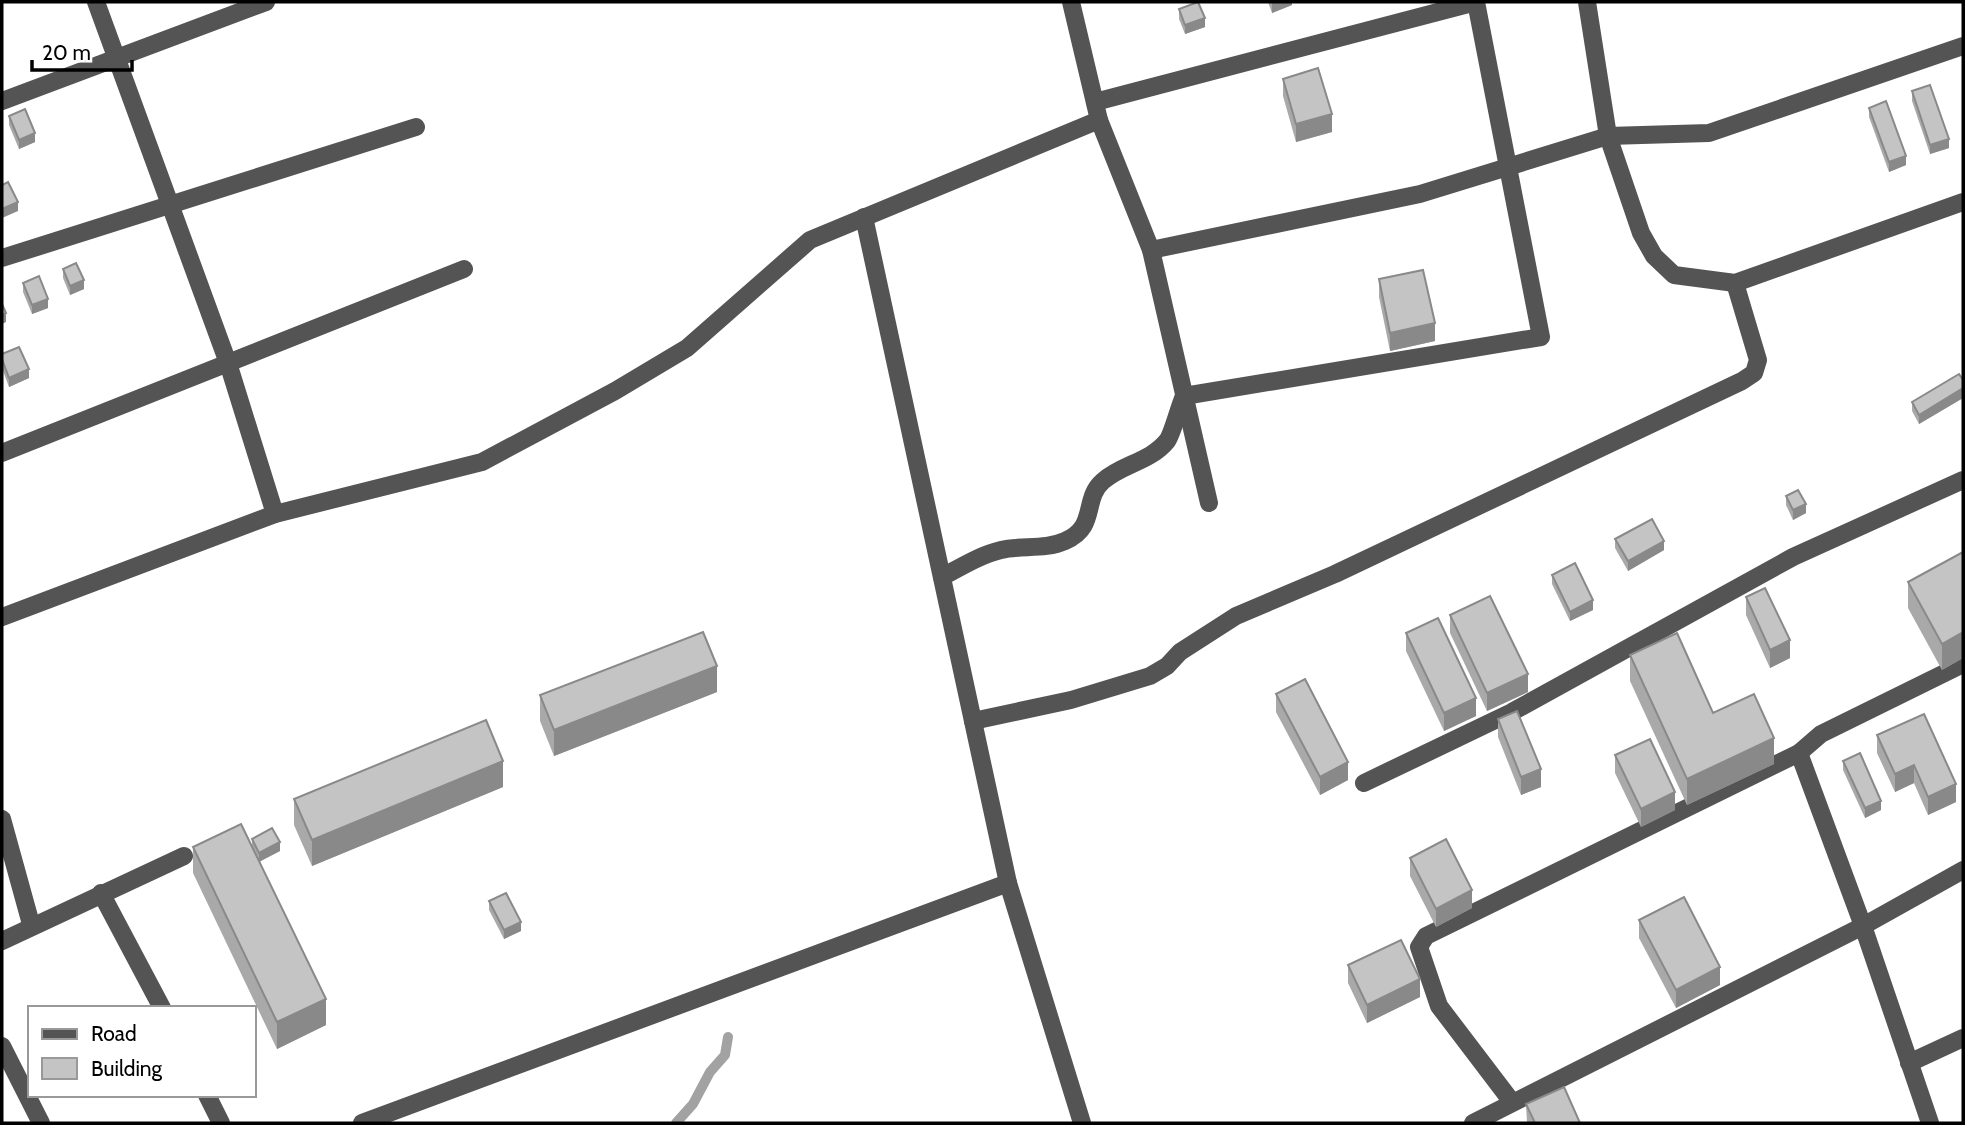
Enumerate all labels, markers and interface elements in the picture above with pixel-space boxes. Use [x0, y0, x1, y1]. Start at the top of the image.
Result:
scale bar [32, 28, 131, 72]
text: 20 m [42, 40, 91, 65]
legend [28, 1006, 256, 1097]
text: Road [91, 1021, 137, 1046]
text: Building [91, 1056, 163, 1081]

